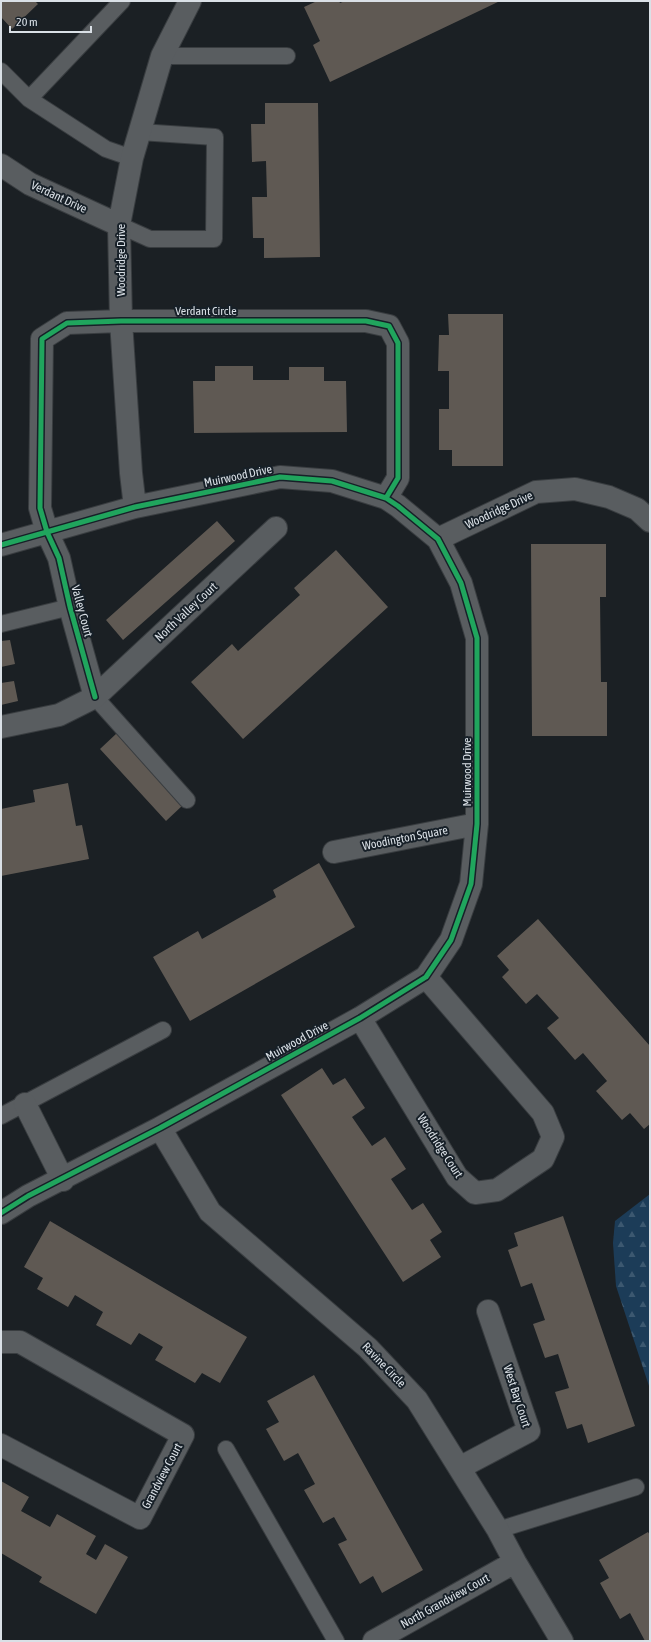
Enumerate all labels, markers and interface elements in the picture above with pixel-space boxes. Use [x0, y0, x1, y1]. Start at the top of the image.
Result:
scale bar [10, 8, 91, 34]
text: 20 m [16, 15, 38, 29]
street label: Verdant Drive [29, 178, 89, 216]
street label: Woodridge Drive [114, 224, 128, 296]
street label: Verdant Circle [175, 304, 237, 318]
street label: Muirwood Drive [203, 462, 273, 490]
street label: Woodridge Drive [463, 488, 535, 532]
street label: North Valley Court [152, 579, 220, 644]
street label: Valley Court [68, 584, 96, 639]
street label: Muirwood Drive [460, 737, 474, 807]
street label: Woodington Square [361, 823, 449, 853]
street label: Muirwood Drive [263, 1018, 331, 1064]
street label: Woodridge Court [414, 1112, 466, 1181]
street label: Ravine Circle [359, 1340, 409, 1390]
street label: West Bay Court [500, 1363, 534, 1429]
street label: Grandview Court [139, 1440, 185, 1511]
street label: North Grandview Court [398, 1571, 492, 1631]

